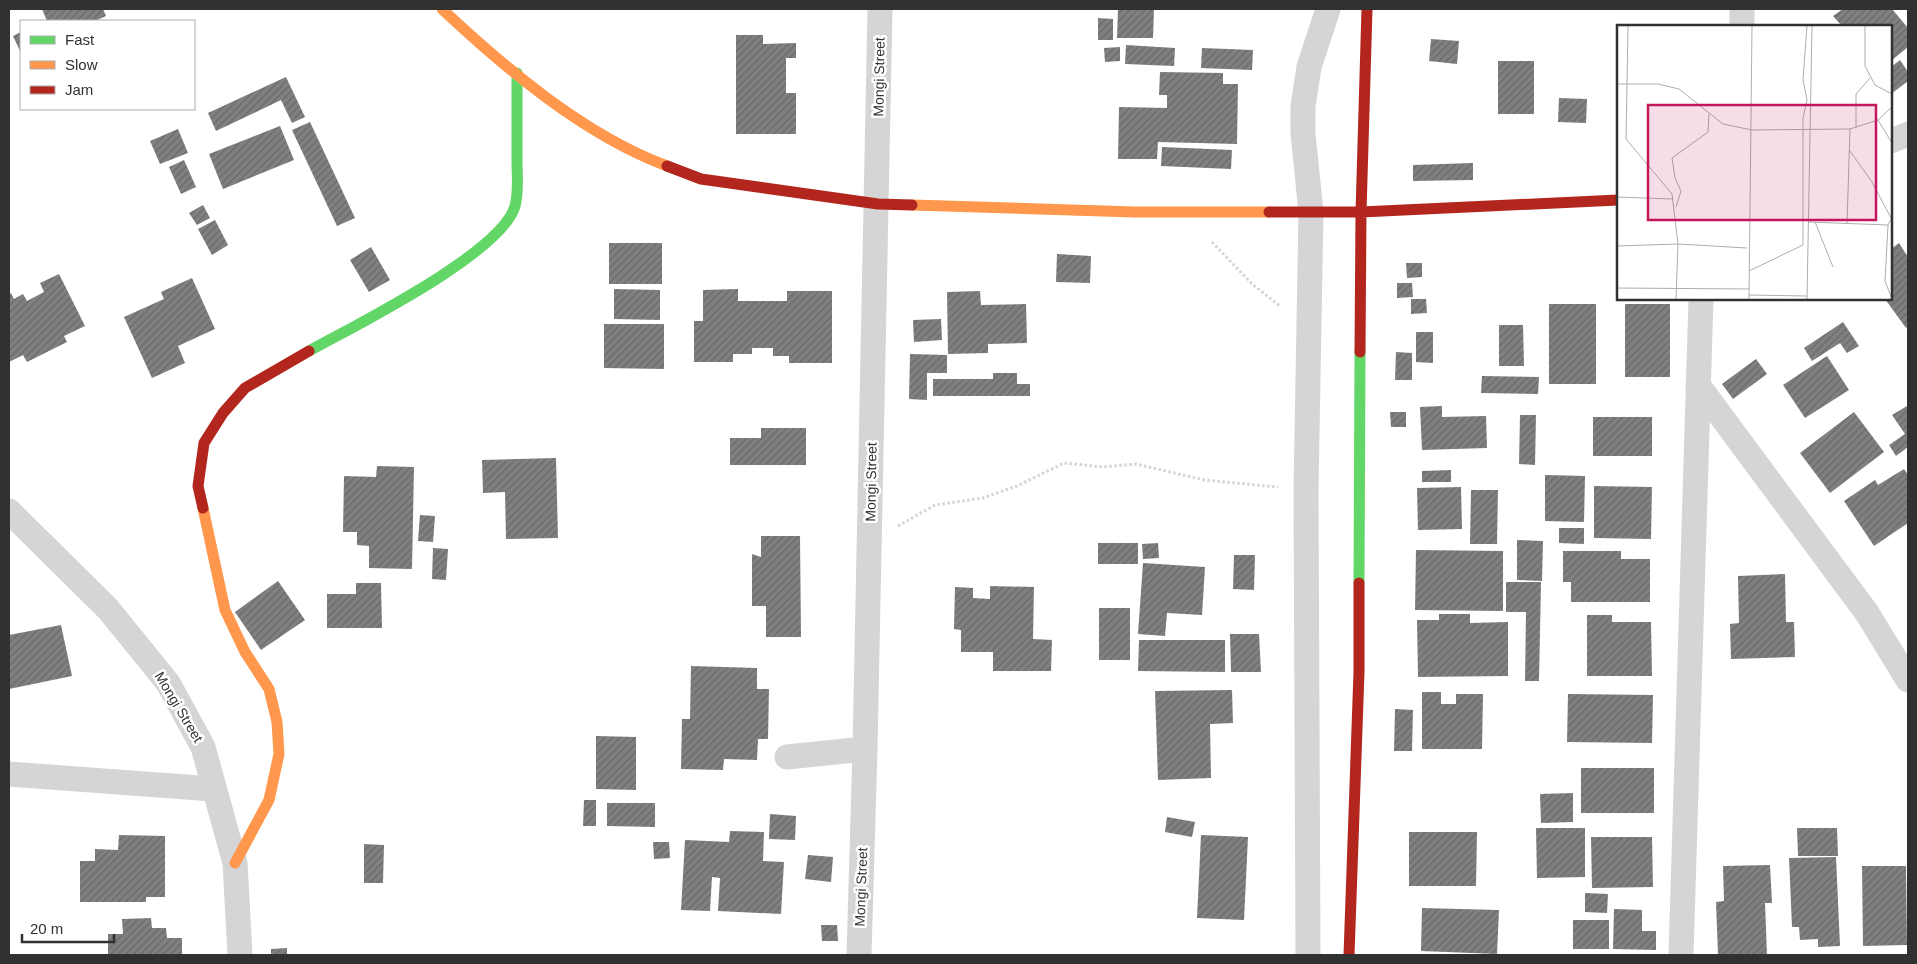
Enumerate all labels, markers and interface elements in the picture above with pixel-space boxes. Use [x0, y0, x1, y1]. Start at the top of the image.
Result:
legend [20, 20, 195, 110]
inset map [1617, 25, 1892, 300]
text: Fast [65, 31, 95, 48]
street label: Mongi Street [870, 37, 888, 117]
text: Slow [65, 56, 98, 73]
text: Jam [65, 81, 93, 98]
street label: Mongi Street [862, 442, 880, 522]
street label: Mongi Street [152, 669, 206, 745]
street label: Mongi Street [852, 847, 870, 927]
scale bar [22, 912, 115, 944]
text: 20 m [30, 920, 63, 937]

